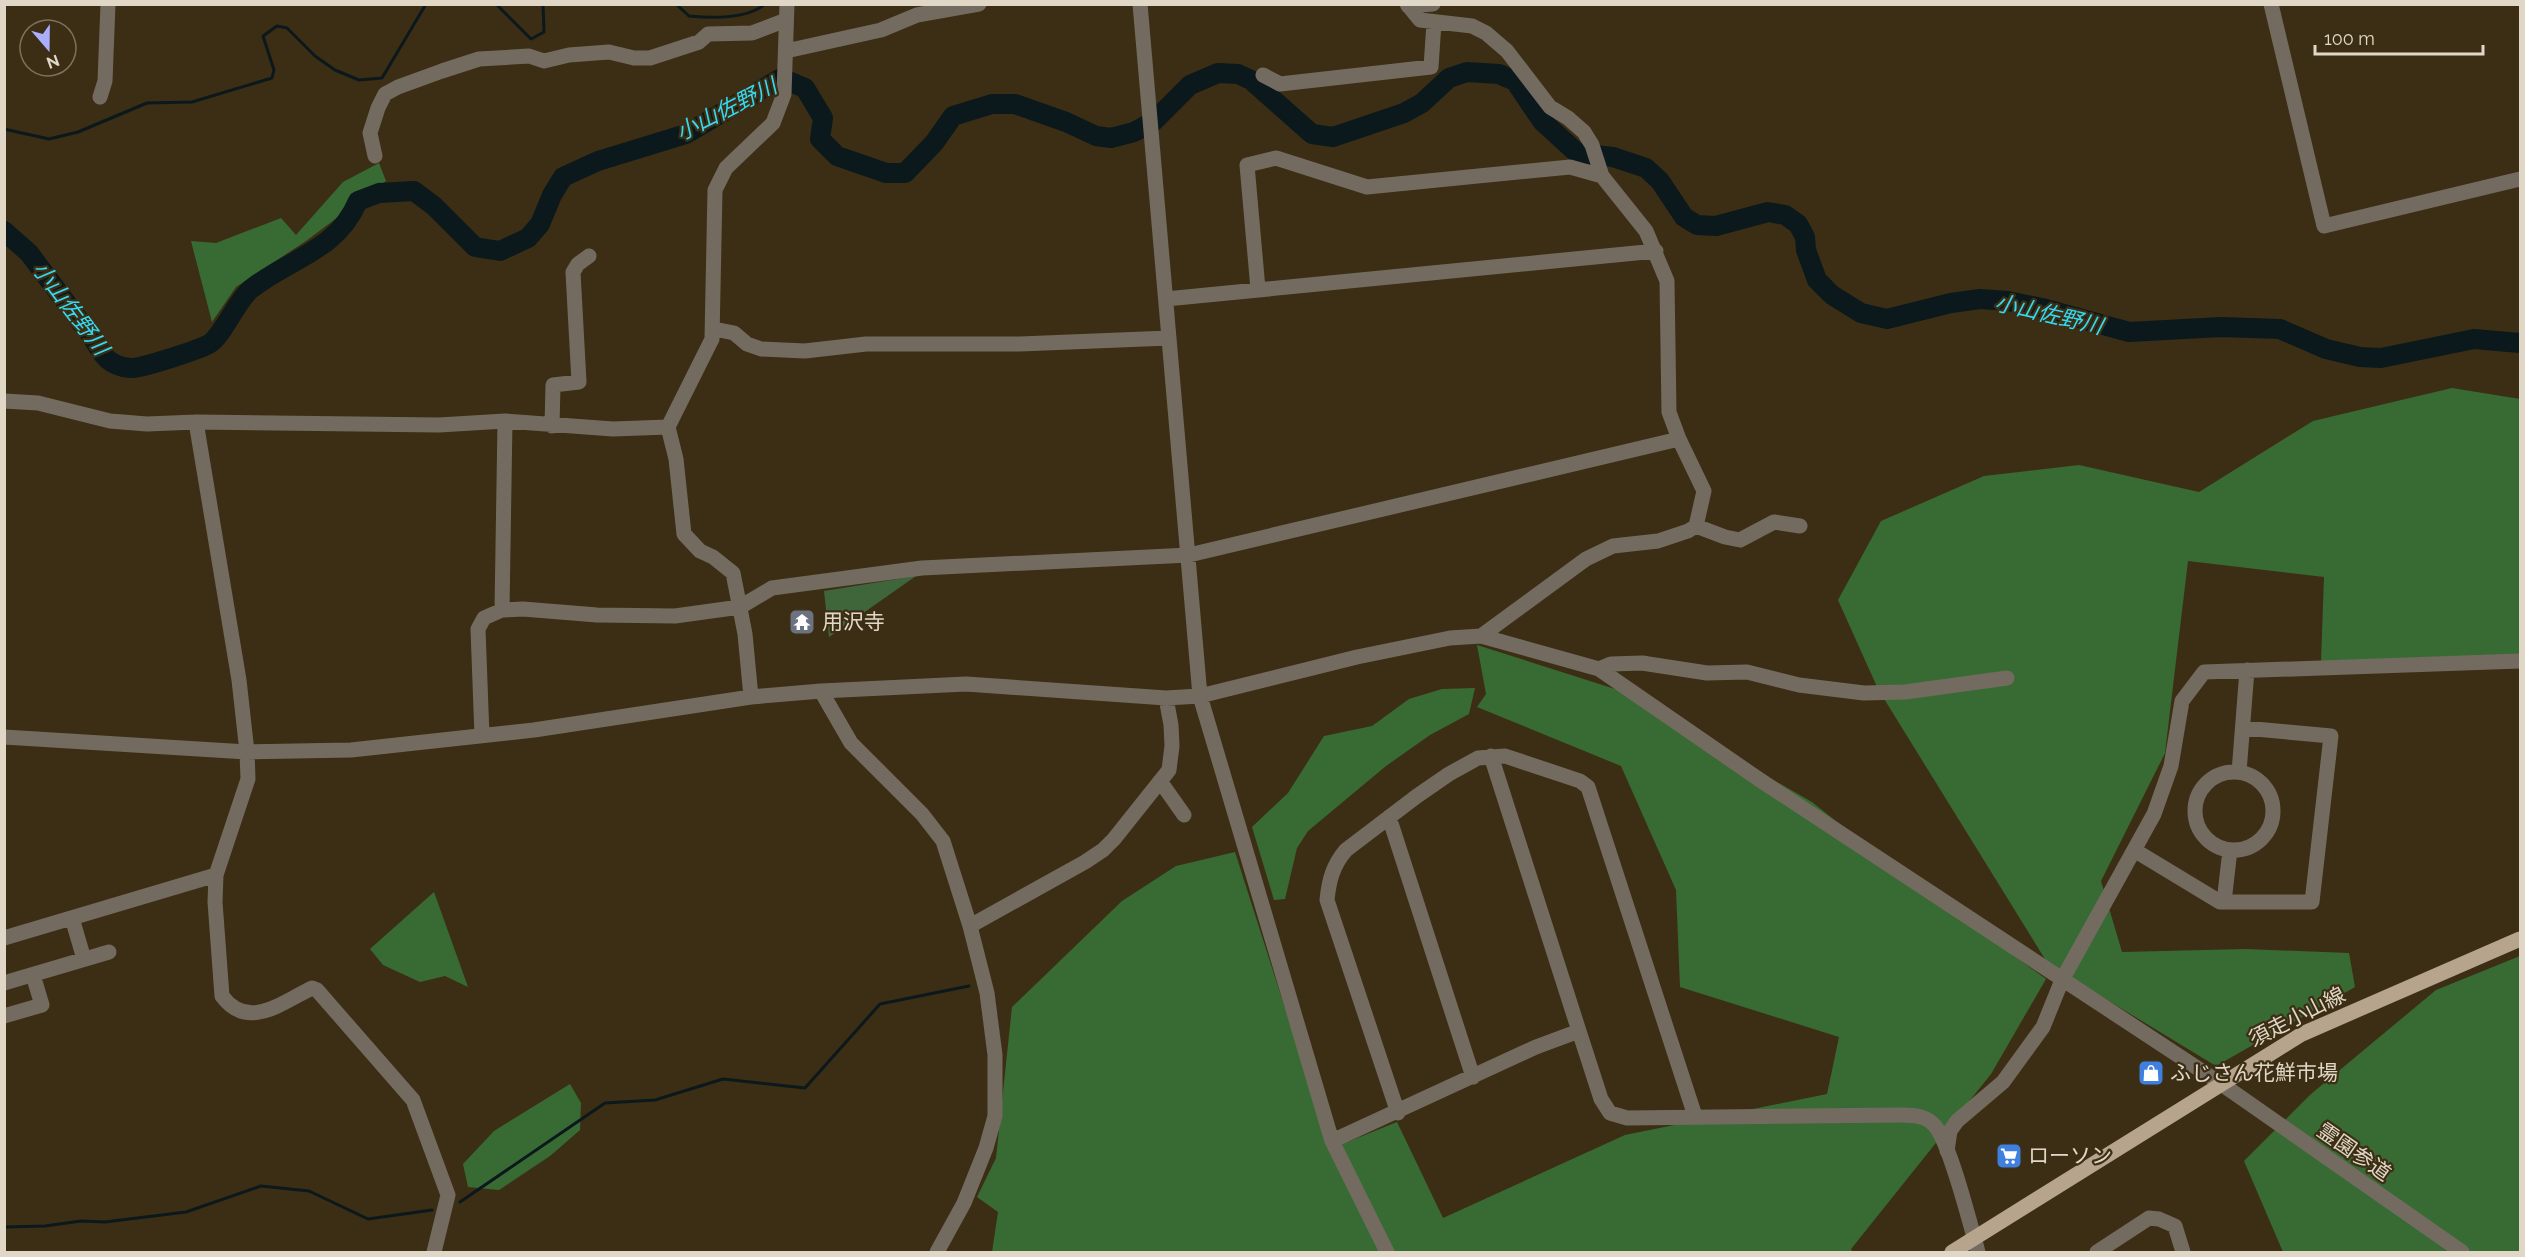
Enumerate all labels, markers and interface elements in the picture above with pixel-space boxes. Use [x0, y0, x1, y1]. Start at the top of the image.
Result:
north arrow [18, 18, 78, 78]
scale bar [2315, 18, 2483, 56]
text: 100 m [2324, 28, 2375, 49]
text: N [44, 51, 62, 73]
water label: 小山佐野川 [671, 72, 783, 146]
water label: 小山佐野川 [28, 256, 116, 361]
water label: 小山佐野川 [1992, 289, 2107, 339]
temple icon: 用沢寺 [787, 607, 817, 637]
place label: 用沢寺 [822, 609, 885, 634]
street label: 須走小山線 [2244, 982, 2349, 1052]
shop icon: ふじさん花鮮市場 [2136, 1058, 2166, 1088]
place label: ふじさん花鮮市場 [2170, 1060, 2338, 1085]
street label: 霊園参道 [2313, 1117, 2396, 1186]
supermarket icon: ローソン [1994, 1141, 2024, 1171]
place label: ローソン [2028, 1143, 2112, 1168]

